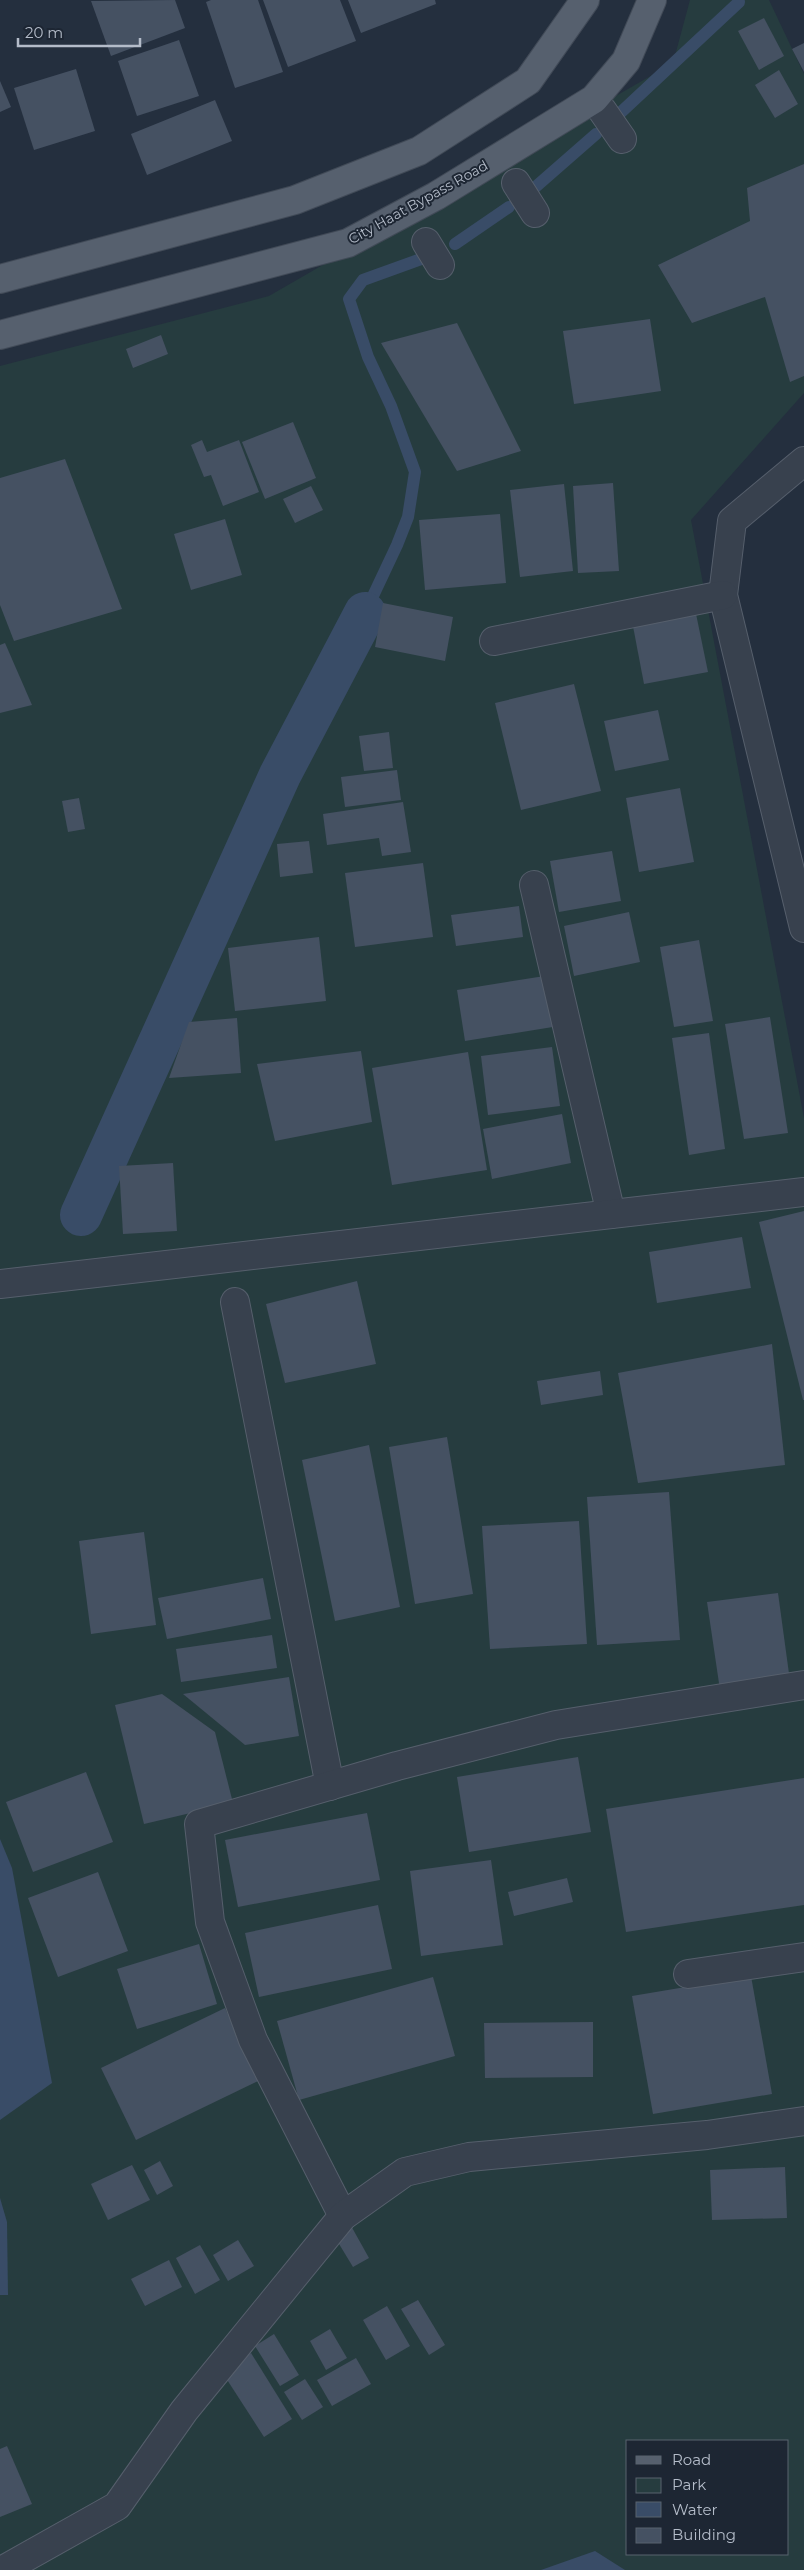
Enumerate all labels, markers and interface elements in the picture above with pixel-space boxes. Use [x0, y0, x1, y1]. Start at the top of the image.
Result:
scale bar [18, 15, 140, 47]
text: 20 m [25, 23, 63, 42]
street label: City Haat Bypass Road [345, 156, 491, 248]
legend [626, 2440, 789, 2555]
text: Road [672, 2450, 711, 2469]
text: Park [672, 2475, 706, 2494]
text: Water [672, 2500, 718, 2519]
text: Building [672, 2525, 736, 2544]

